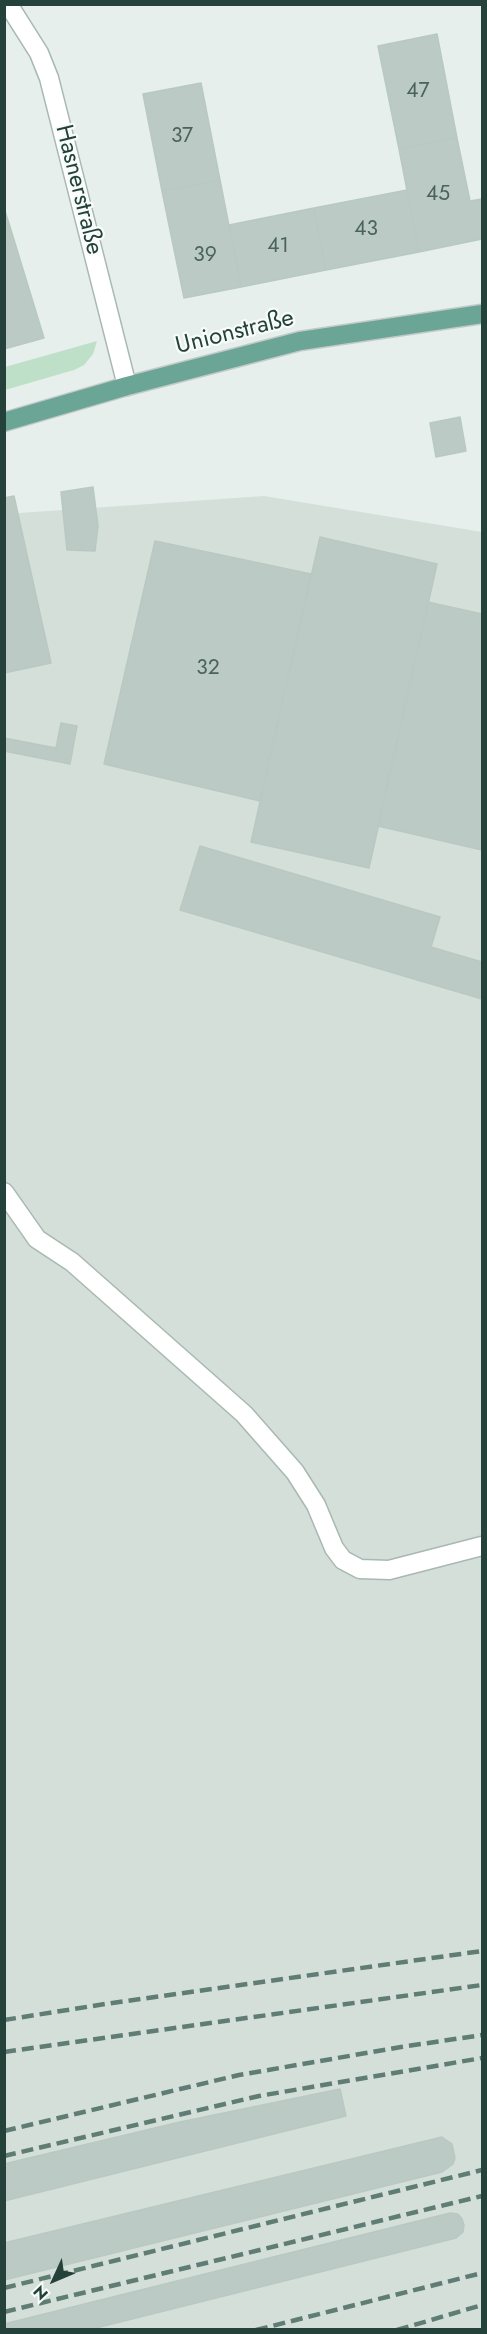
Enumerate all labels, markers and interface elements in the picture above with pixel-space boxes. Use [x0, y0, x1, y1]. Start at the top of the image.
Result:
house number: 47 [406, 79, 430, 105]
street label: Hasnerstraße [48, 122, 108, 258]
house number: 37 [171, 124, 193, 150]
house number: 45 [426, 182, 450, 208]
house number: 43 [354, 217, 378, 243]
house number: 41 [267, 234, 289, 260]
house number: 39 [193, 243, 217, 269]
street label: Unionstraße [173, 304, 297, 362]
house number: 32 [196, 656, 220, 682]
north arrow [24, 2250, 84, 2310]
text: N [28, 2280, 53, 2305]

